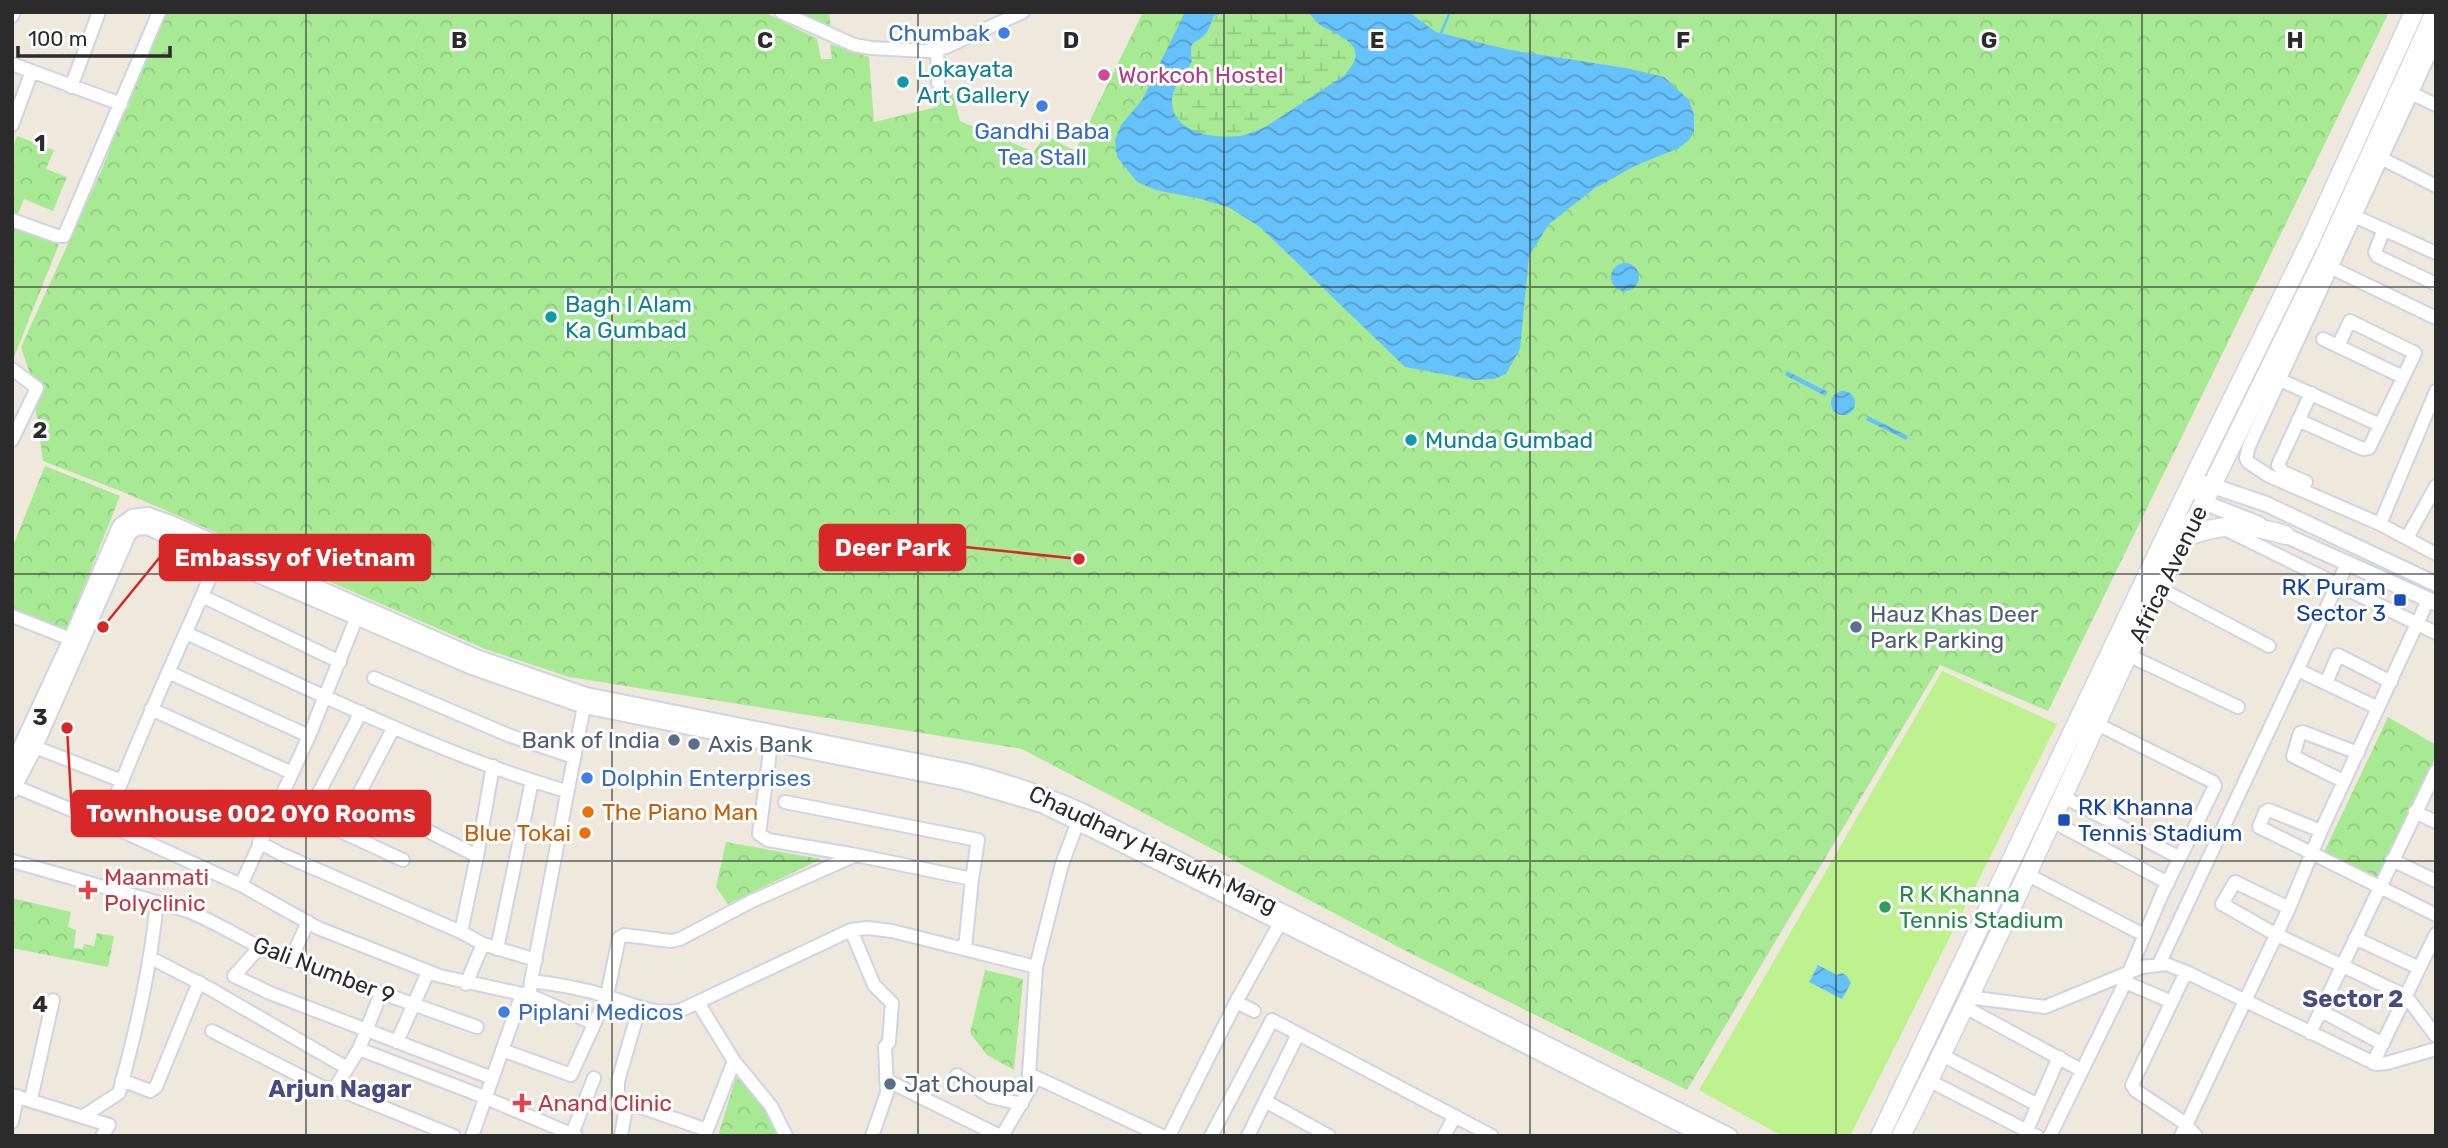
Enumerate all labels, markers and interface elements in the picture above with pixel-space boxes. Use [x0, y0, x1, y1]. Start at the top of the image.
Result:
scale bar [18, 14, 170, 58]
place label: Chumbak [888, 19, 990, 47]
marker: Chumbak [996, 25, 1012, 41]
text: 100 m [28, 26, 87, 51]
text: B [451, 26, 467, 54]
text: C [757, 26, 773, 54]
text: D [1063, 26, 1079, 54]
text: E [1370, 26, 1384, 54]
text: F [1676, 26, 1690, 54]
text: G [1981, 26, 1997, 54]
text: H [2286, 26, 2304, 54]
place label: Lokayata Art Gallery [917, 55, 1030, 109]
place label: Workcoh Hostel [1118, 61, 1284, 89]
marker: Workcoh Hostel [1096, 67, 1112, 83]
marker: Lokayata Art Gallery [895, 74, 911, 90]
marker: Gandhi Baba Tea Stall [1034, 98, 1050, 114]
place label: Gandhi Baba Tea Stall [974, 117, 1110, 171]
text: 1 [34, 129, 46, 157]
place label: Bagh I Alam Ka Gumbad [565, 290, 692, 344]
marker: Bagh I Alam Ka Gumbad [543, 309, 559, 325]
text: 2 [33, 416, 47, 444]
place label: Munda Gumbad [1425, 426, 1593, 454]
marker: Munda Gumbad [1403, 432, 1419, 448]
street label: Africa Avenue [2123, 501, 2213, 647]
callout: Deer Park [820, 525, 965, 570]
text: Deer Park [835, 534, 951, 562]
callout: Embassy of Vietnam [160, 535, 430, 580]
text: Embassy of Vietnam [175, 544, 415, 572]
place label: RK Puram Sector 3 [2281, 573, 2386, 627]
marker: RK Puram Sector 3 [2392, 592, 2408, 608]
place label: Hauz Khas Deer Park Parking [1870, 600, 2039, 654]
marker: Hauz Khas Deer Park Parking [1848, 619, 1864, 635]
text: 3 [32, 703, 48, 731]
place label: Bank of India [522, 726, 660, 754]
place label: Axis Bank [708, 730, 813, 758]
marker: Bank of India [666, 732, 682, 748]
marker: Axis Bank [686, 736, 702, 752]
place label: Dolphin Enterprises [601, 764, 811, 792]
marker: Dolphin Enterprises [579, 770, 595, 786]
street label: Chaudhary Harsukh Marg [1024, 779, 1282, 919]
callout: Townhouse 002 OYO Rooms [72, 791, 430, 836]
place label: RK Khanna Tennis Stadium [2078, 793, 2242, 847]
place label: The Piano Man [602, 798, 758, 826]
text: Townhouse 002 OYO Rooms [86, 800, 416, 828]
marker: The Piano Man [580, 804, 596, 820]
marker: RK Khanna Tennis Stadium [2056, 812, 2072, 828]
place label: Blue Tokai [464, 819, 571, 847]
marker: Blue Tokai [577, 825, 593, 841]
place label: Maanmati Polyclinic [104, 863, 209, 917]
marker: Maanmati Polyclinic [78, 880, 98, 900]
place label: R K Khanna Tennis Stadium [1899, 880, 2063, 934]
marker: R K Khanna Tennis Stadium [1877, 899, 1893, 915]
street label: Gali Number 9 [249, 930, 399, 1010]
district label: Sector 2 [2302, 985, 2404, 1013]
text: 4 [32, 990, 48, 1018]
place label: Piplani Medicos [518, 998, 684, 1026]
marker: Piplani Medicos [496, 1004, 512, 1020]
place label: Jat Choupal [904, 1070, 1034, 1098]
district label: Arjun Nagar [269, 1075, 412, 1103]
marker: Jat Choupal [882, 1076, 898, 1092]
place label: Anand Clinic [538, 1089, 672, 1117]
marker: Anand Clinic [512, 1093, 532, 1113]

